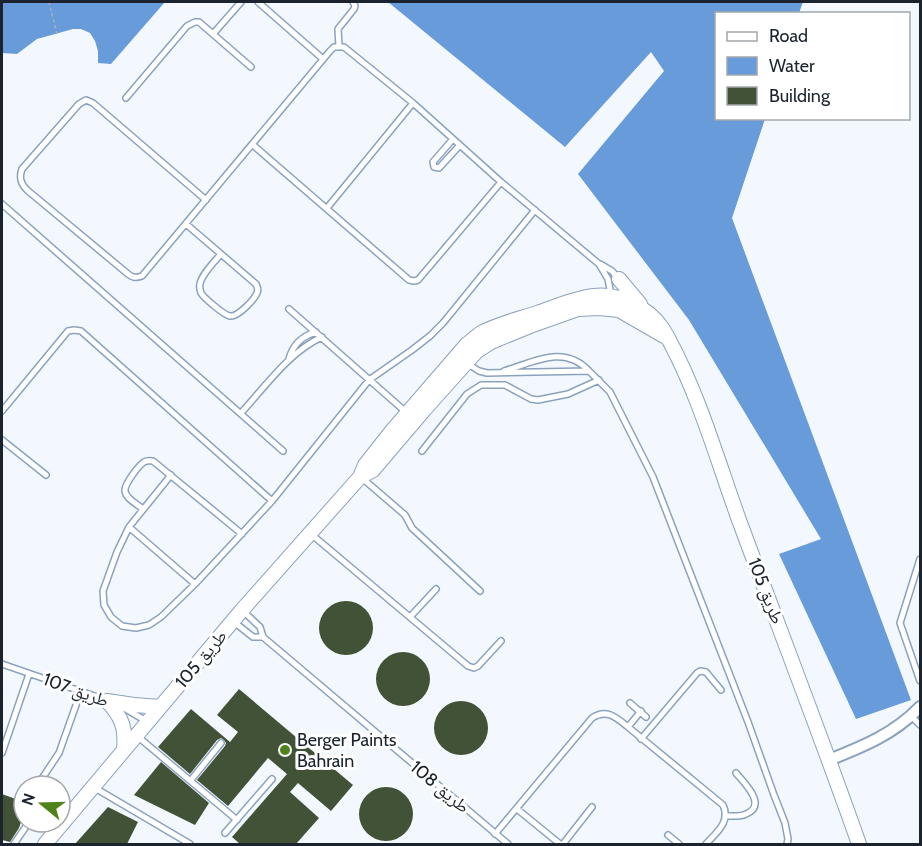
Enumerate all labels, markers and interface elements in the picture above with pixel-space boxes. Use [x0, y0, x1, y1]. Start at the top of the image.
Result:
legend [715, 12, 910, 120]
text: Road [769, 25, 808, 47]
text: Water [769, 55, 815, 77]
text: Building [769, 85, 831, 107]
street label: طريق 105 [743, 555, 789, 627]
street label: طريق 105 [170, 625, 232, 693]
street label: طريق 107 [40, 668, 112, 712]
place label: Berger Paints Bahrain [297, 729, 396, 772]
marker: Berger Paints Bahrain [278, 743, 292, 757]
street label: طريق 108 [406, 756, 474, 818]
north arrow [12, 774, 72, 834]
text: N [17, 791, 39, 808]

